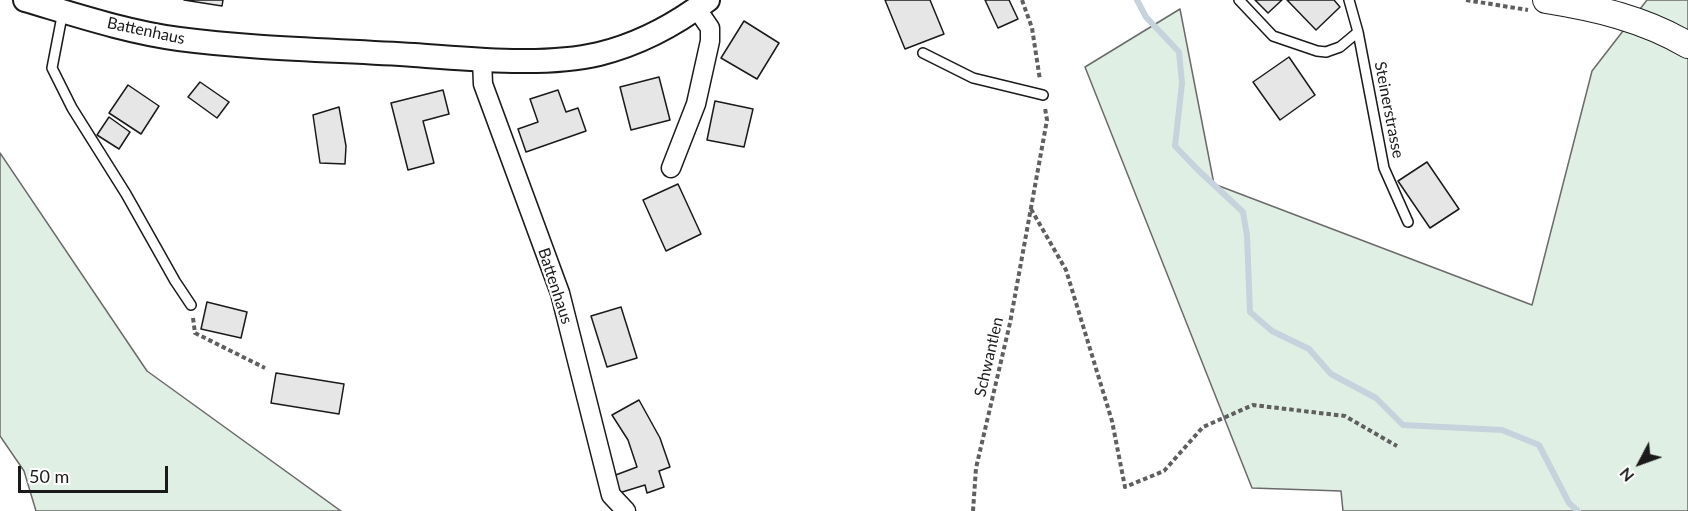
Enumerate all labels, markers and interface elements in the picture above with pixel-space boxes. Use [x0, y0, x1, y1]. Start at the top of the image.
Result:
street label: Battenhaus [105, 13, 187, 49]
street label: Steinerstrasse [1370, 60, 1408, 160]
street label: Battenhaus [534, 245, 576, 327]
street label: Schwantlen [971, 315, 1007, 399]
north arrow [1610, 433, 1670, 493]
scale bar [21, 454, 171, 492]
text: N [1615, 464, 1637, 486]
text: 50 m [29, 465, 69, 487]

